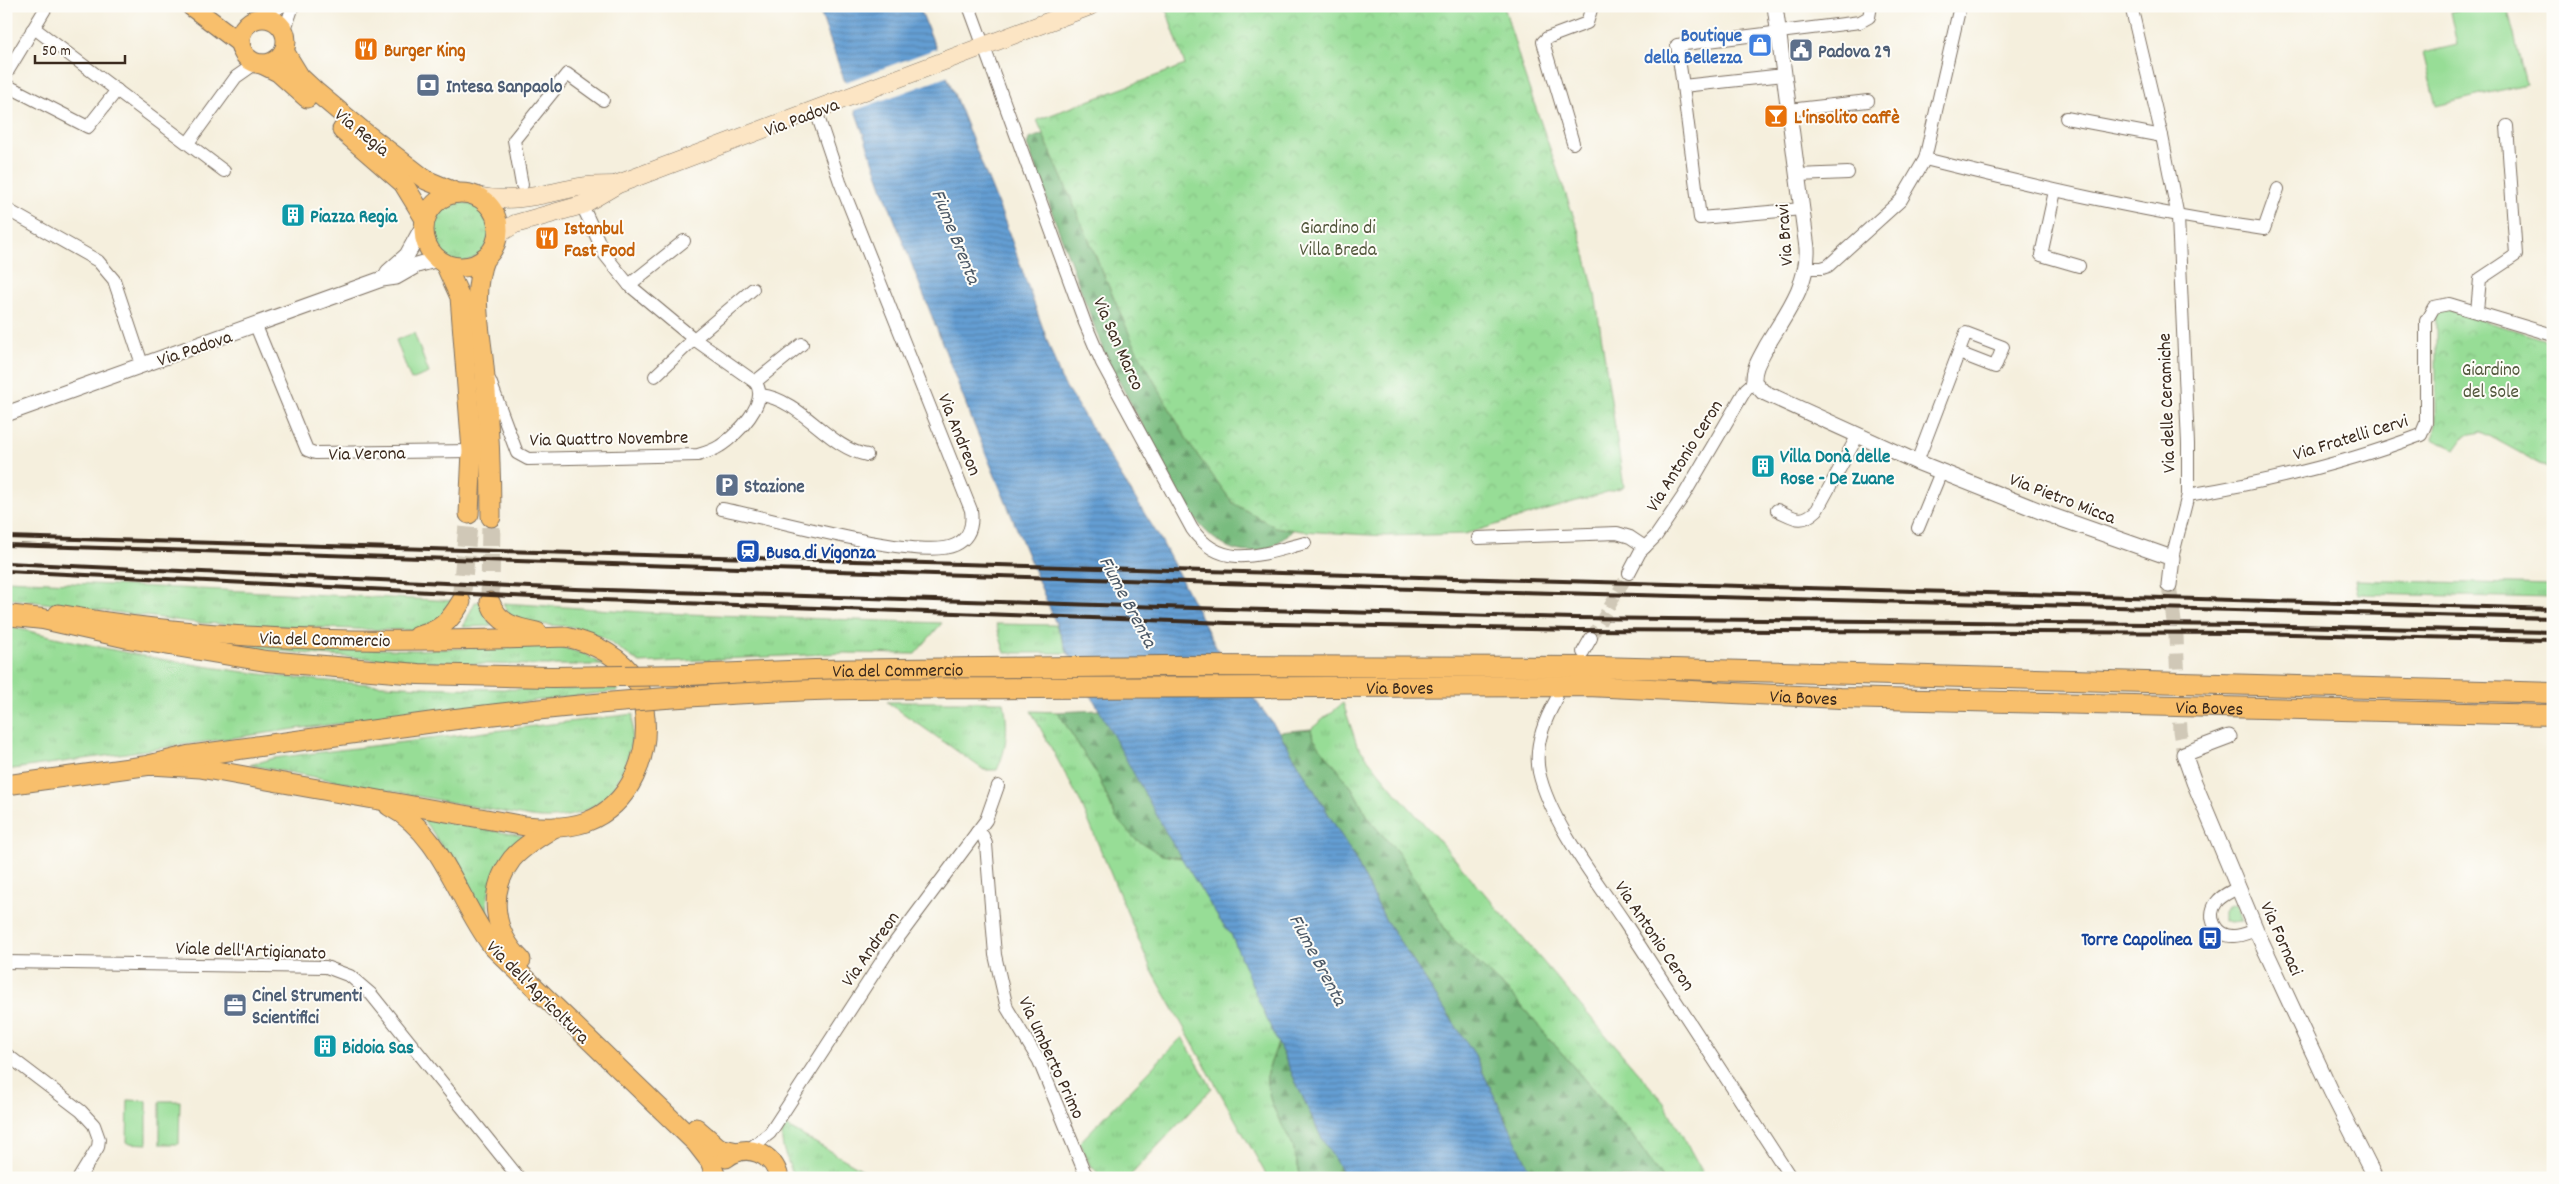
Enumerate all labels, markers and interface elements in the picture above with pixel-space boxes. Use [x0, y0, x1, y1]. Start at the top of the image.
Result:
place label: Boutique della Bellezza [1644, 24, 1743, 73]
scale bar [35, 32, 125, 64]
shop icon: Boutique della Bellezza [1747, 32, 1773, 58]
restaurant icon: Burger King [353, 36, 379, 62]
public building icon: Padova 29 [1788, 37, 1814, 63]
place label: Burger King [384, 39, 466, 66]
place label: Padova 29 [1818, 40, 1891, 67]
text: 50 m [42, 41, 71, 63]
bank icon: Intesa Sanpaolo [415, 72, 441, 98]
place label: Intesa Sanpaolo [446, 75, 563, 102]
street label: Via Padova [761, 92, 844, 146]
street label: Via Regia [327, 103, 395, 165]
bar icon: L'insolito caffè [1763, 103, 1789, 129]
place label: L'insolito caffè [1794, 106, 1900, 133]
water label: Fiume Brenta [923, 186, 987, 290]
building icon: Piazza Regia [280, 202, 306, 228]
street label: Via Bravi [1771, 202, 1802, 267]
place label: Piazza Regia [310, 205, 398, 232]
park label: Giardino di Villa Breda [1299, 216, 1378, 265]
place label: Istanbul Fast Food [564, 217, 635, 266]
restaurant icon: Istanbul Fast Food [534, 225, 560, 251]
street label: Via San Marco [1084, 293, 1149, 395]
street label: Via Padova [154, 325, 237, 376]
street label: Via delle Ceramiche [2153, 333, 2184, 473]
park label: Giardino del Sole [2462, 358, 2520, 407]
street label: Via Andreon [929, 390, 986, 481]
street label: Via Antonio Ceron [1641, 396, 1731, 518]
street label: Via Fratelli Cervi [2290, 409, 2412, 470]
street label: Via Quattro Novembre [529, 426, 689, 455]
street label: Via Verona [329, 441, 407, 470]
place label: Villa Donà delle Rose - De Zuane [1780, 445, 1894, 494]
building icon: Villa Donà delle Rose - De Zuane [1750, 453, 1776, 479]
street label: Via Pietro Micca [2005, 468, 2120, 533]
parking icon: Stazione [714, 472, 740, 498]
place label: Stazione [744, 475, 805, 502]
station icon: Busa di Vigonza [735, 538, 761, 564]
place label: Busa di Vigonza [766, 541, 877, 568]
water label: Fiume Brenta [1091, 552, 1163, 655]
street label: Via del Commercio [259, 627, 391, 656]
street label: Via del Commercio [832, 658, 964, 687]
street label: Via Boves [1366, 677, 1434, 704]
street label: Via Boves [1769, 685, 1838, 715]
street label: Via Boves [2175, 696, 2244, 725]
street label: Via Antonio Ceron [1606, 877, 1700, 997]
street label: Via Fornaci [2251, 898, 2308, 981]
street label: Via Andreon [836, 907, 908, 993]
water label: Fiume Brenta [1281, 910, 1353, 1013]
bus stop icon: Torre Capolinea [2197, 925, 2223, 951]
place label: Torre Capolinea [2081, 928, 2193, 955]
street label: Viale dell'Artigianato [175, 936, 327, 969]
street label: Via dell'Agricoltura [479, 936, 595, 1052]
place label: Cinel Strumenti Scientifici [252, 984, 363, 1033]
office icon: Cinel Strumenti Scientifici [222, 992, 248, 1018]
street label: Via Umberto Primo [1010, 993, 1090, 1124]
building icon: Bidoia Sas [312, 1033, 338, 1059]
place label: Bidoia Sas [342, 1036, 414, 1063]

